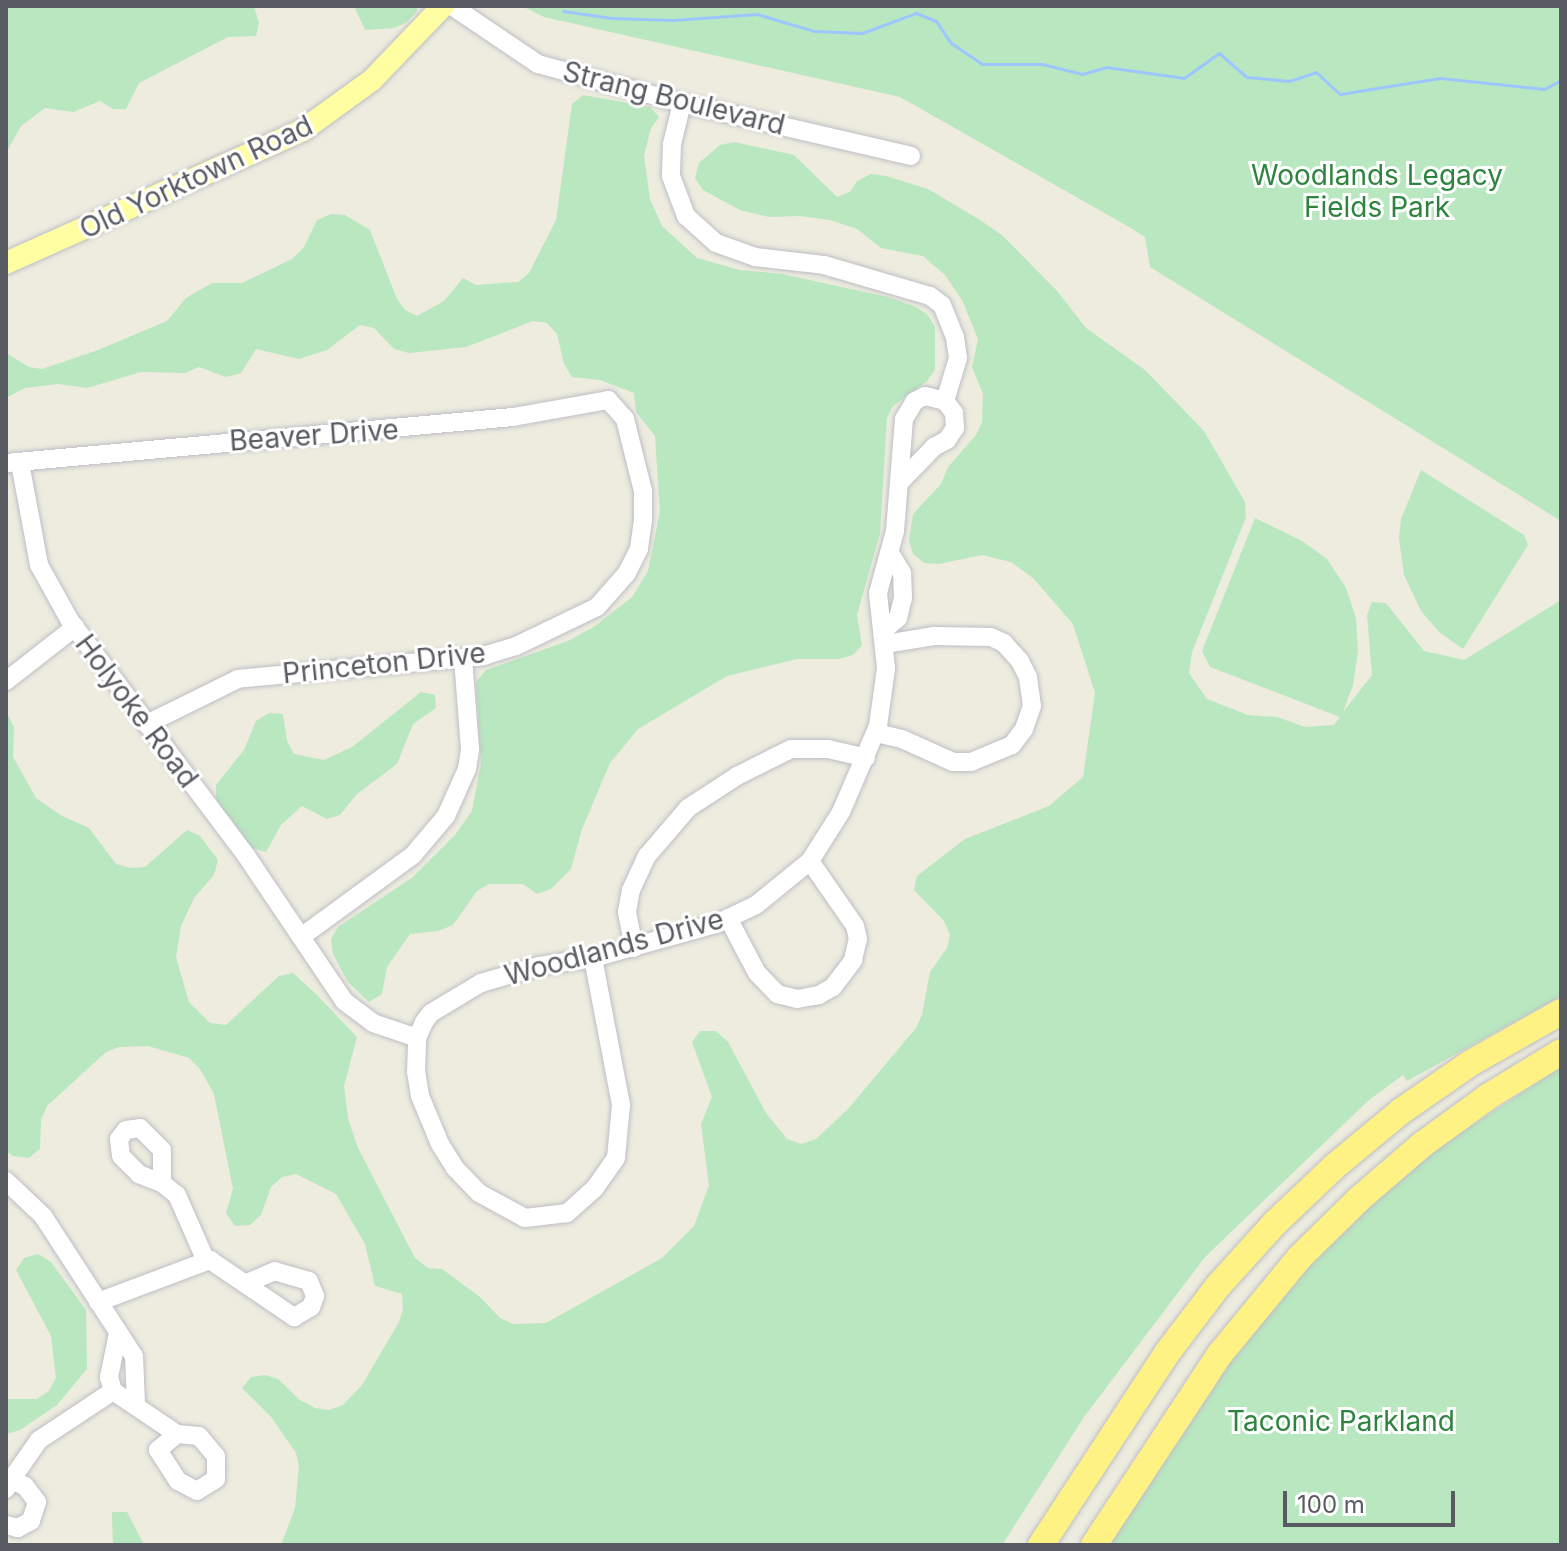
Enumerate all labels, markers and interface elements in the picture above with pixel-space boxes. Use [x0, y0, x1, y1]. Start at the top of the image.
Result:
street label: Strang Boulevard [559, 54, 789, 142]
street label: Old Yorktown Road [74, 108, 318, 246]
park label: Woodlands Legacy Fields Park [1251, 158, 1503, 224]
street label: Beaver Drive [228, 412, 400, 458]
street label: Holyoke Road [69, 628, 205, 794]
street label: Princeton Drive [281, 636, 487, 690]
street label: Woodlands Drive [501, 902, 727, 992]
park label: Taconic Parkland [1227, 1404, 1455, 1438]
scale bar [1287, 1475, 1459, 1525]
text: 100 m [1297, 1490, 1365, 1519]

